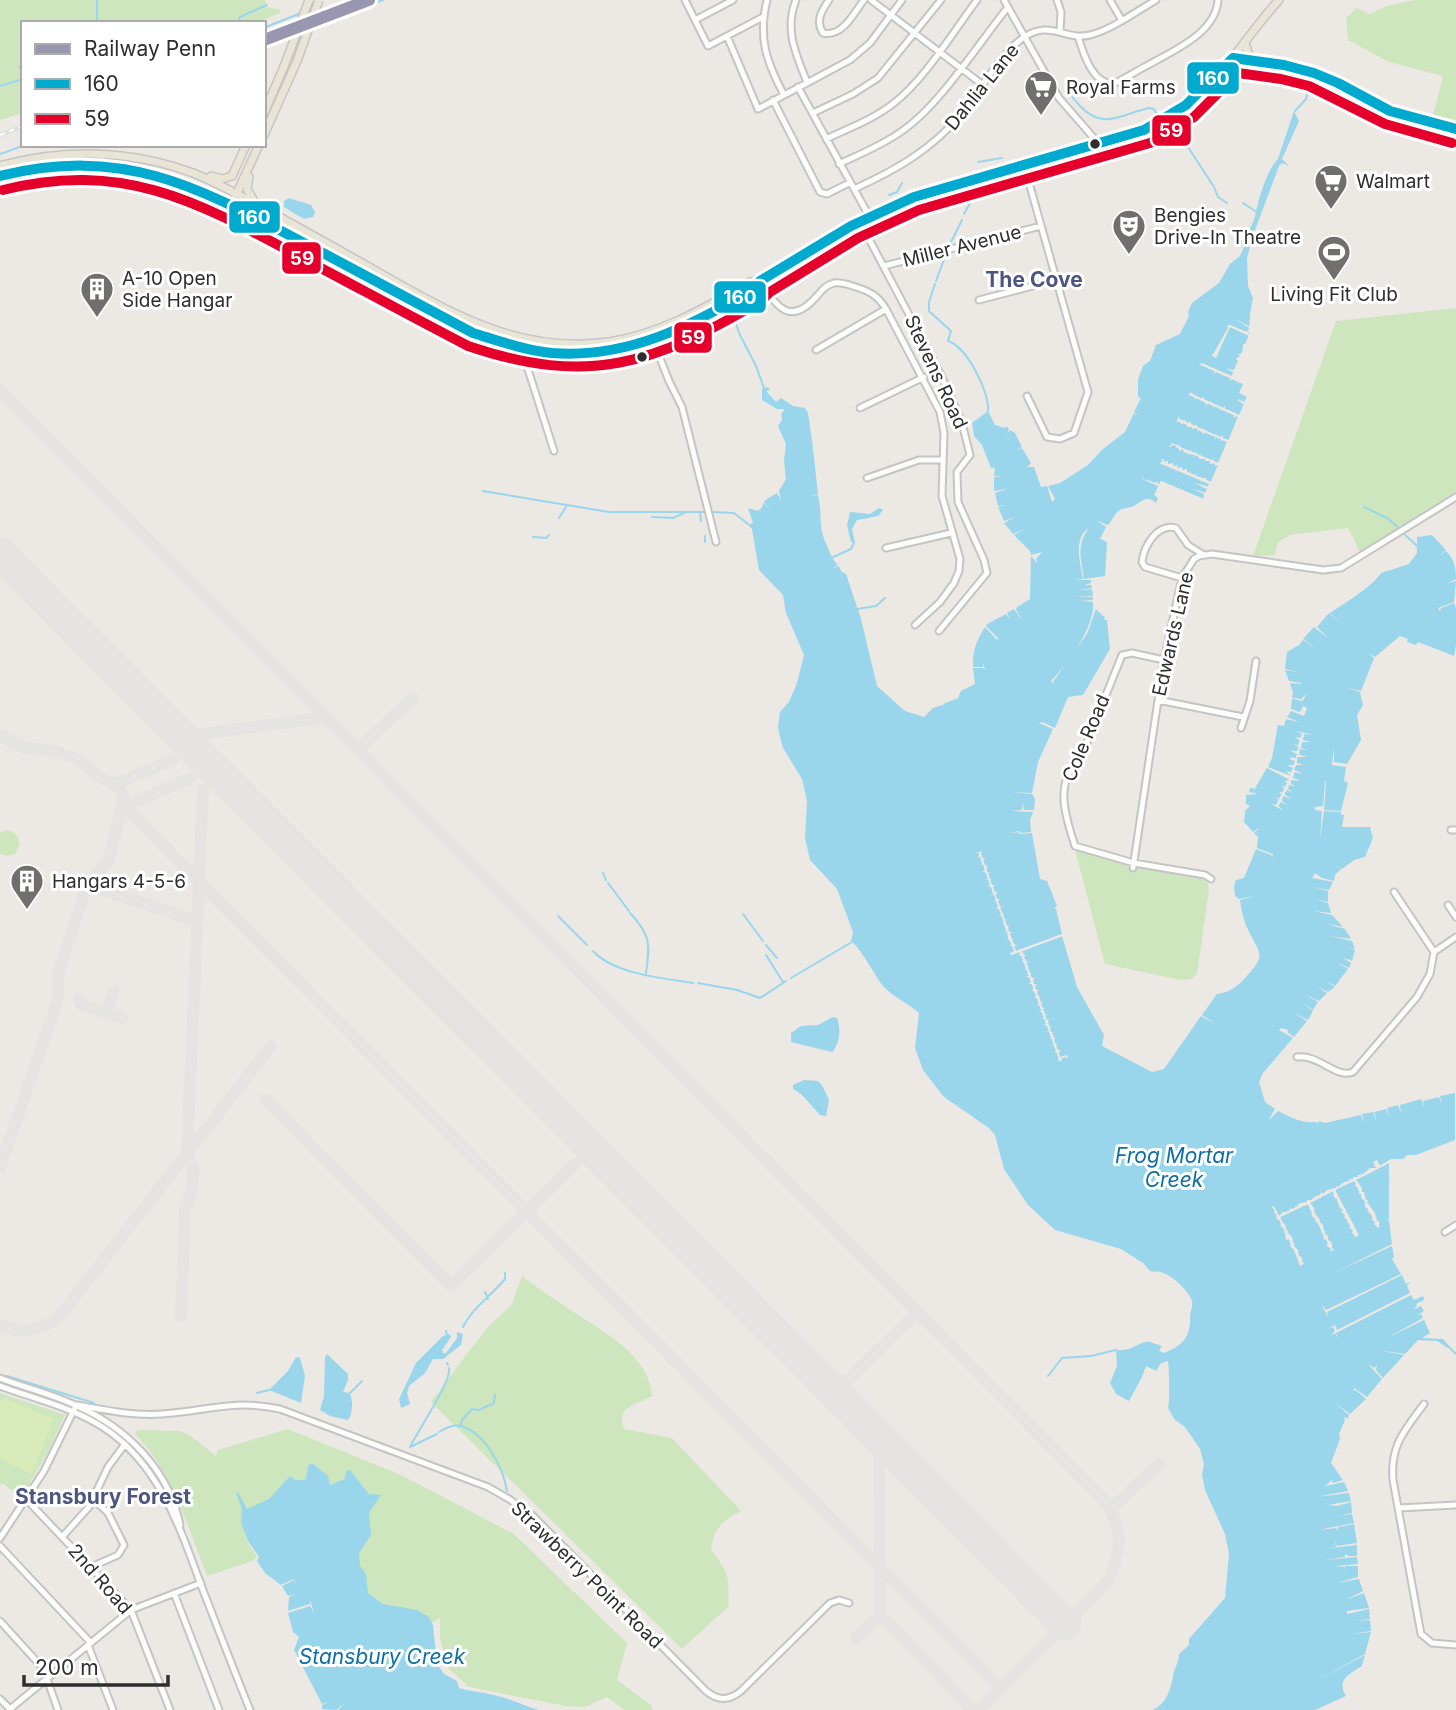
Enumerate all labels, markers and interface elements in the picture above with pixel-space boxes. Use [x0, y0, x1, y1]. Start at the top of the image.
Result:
legend [21, 21, 266, 147]
text: Railway Penn [84, 36, 216, 61]
street label: Dahlia Lane [940, 39, 1024, 135]
line badge: 160 [1186, 61, 1240, 95]
text: 160 [1196, 67, 1230, 90]
supermarket icon: Royal Farms [1022, 68, 1060, 117]
text: 160 [84, 71, 119, 96]
place label: Royal Farms [1066, 76, 1176, 99]
text: 59 [84, 106, 110, 131]
line badge: 59 [1151, 114, 1192, 147]
text: 59 [1159, 119, 1183, 142]
unlabelled marker [1088, 137, 1102, 151]
supermarket icon: Walmart [1312, 162, 1350, 211]
place label: Walmart [1356, 170, 1430, 193]
line badge: 160 [228, 200, 281, 234]
place label: Bengies Drive-In Theatre [1154, 204, 1301, 249]
text: 160 [237, 206, 271, 229]
theatre icon: Bengies Drive-In Theatre [1110, 207, 1148, 256]
street label: Miller Avenue [900, 220, 1024, 272]
sports icon: Living Fit Club [1315, 233, 1353, 282]
line badge: 59 [281, 241, 322, 275]
text: 59 [290, 247, 314, 270]
place label: A-10 Open Side Hangar [122, 267, 232, 312]
district label: The Cove [985, 267, 1083, 292]
building icon: A-10 Open Side Hangar [78, 270, 116, 319]
line badge: 160 [713, 280, 767, 314]
place label: Living Fit Club [1270, 283, 1398, 306]
text: 160 [723, 286, 757, 309]
street label: Stevens Road [900, 312, 972, 432]
line badge: 59 [673, 321, 713, 354]
text: 59 [681, 326, 705, 349]
unlabelled marker [635, 350, 649, 364]
street label: Edwards Lane [1148, 570, 1198, 698]
street label: Cole Road [1057, 691, 1115, 785]
building icon: Hangars 4-5-6 [8, 862, 46, 911]
place label: Hangars 4-5-6 [52, 870, 186, 893]
water label: Frog Mortar Creek [1115, 1143, 1234, 1192]
district label: Stansbury Forest [15, 1484, 191, 1509]
street label: Strawberry Point Road [506, 1497, 668, 1653]
street label: 2nd Road [63, 1539, 137, 1619]
scale bar [24, 1644, 168, 1688]
water label: Stansbury Creek [299, 1644, 466, 1669]
text: 200 m [35, 1655, 99, 1680]

